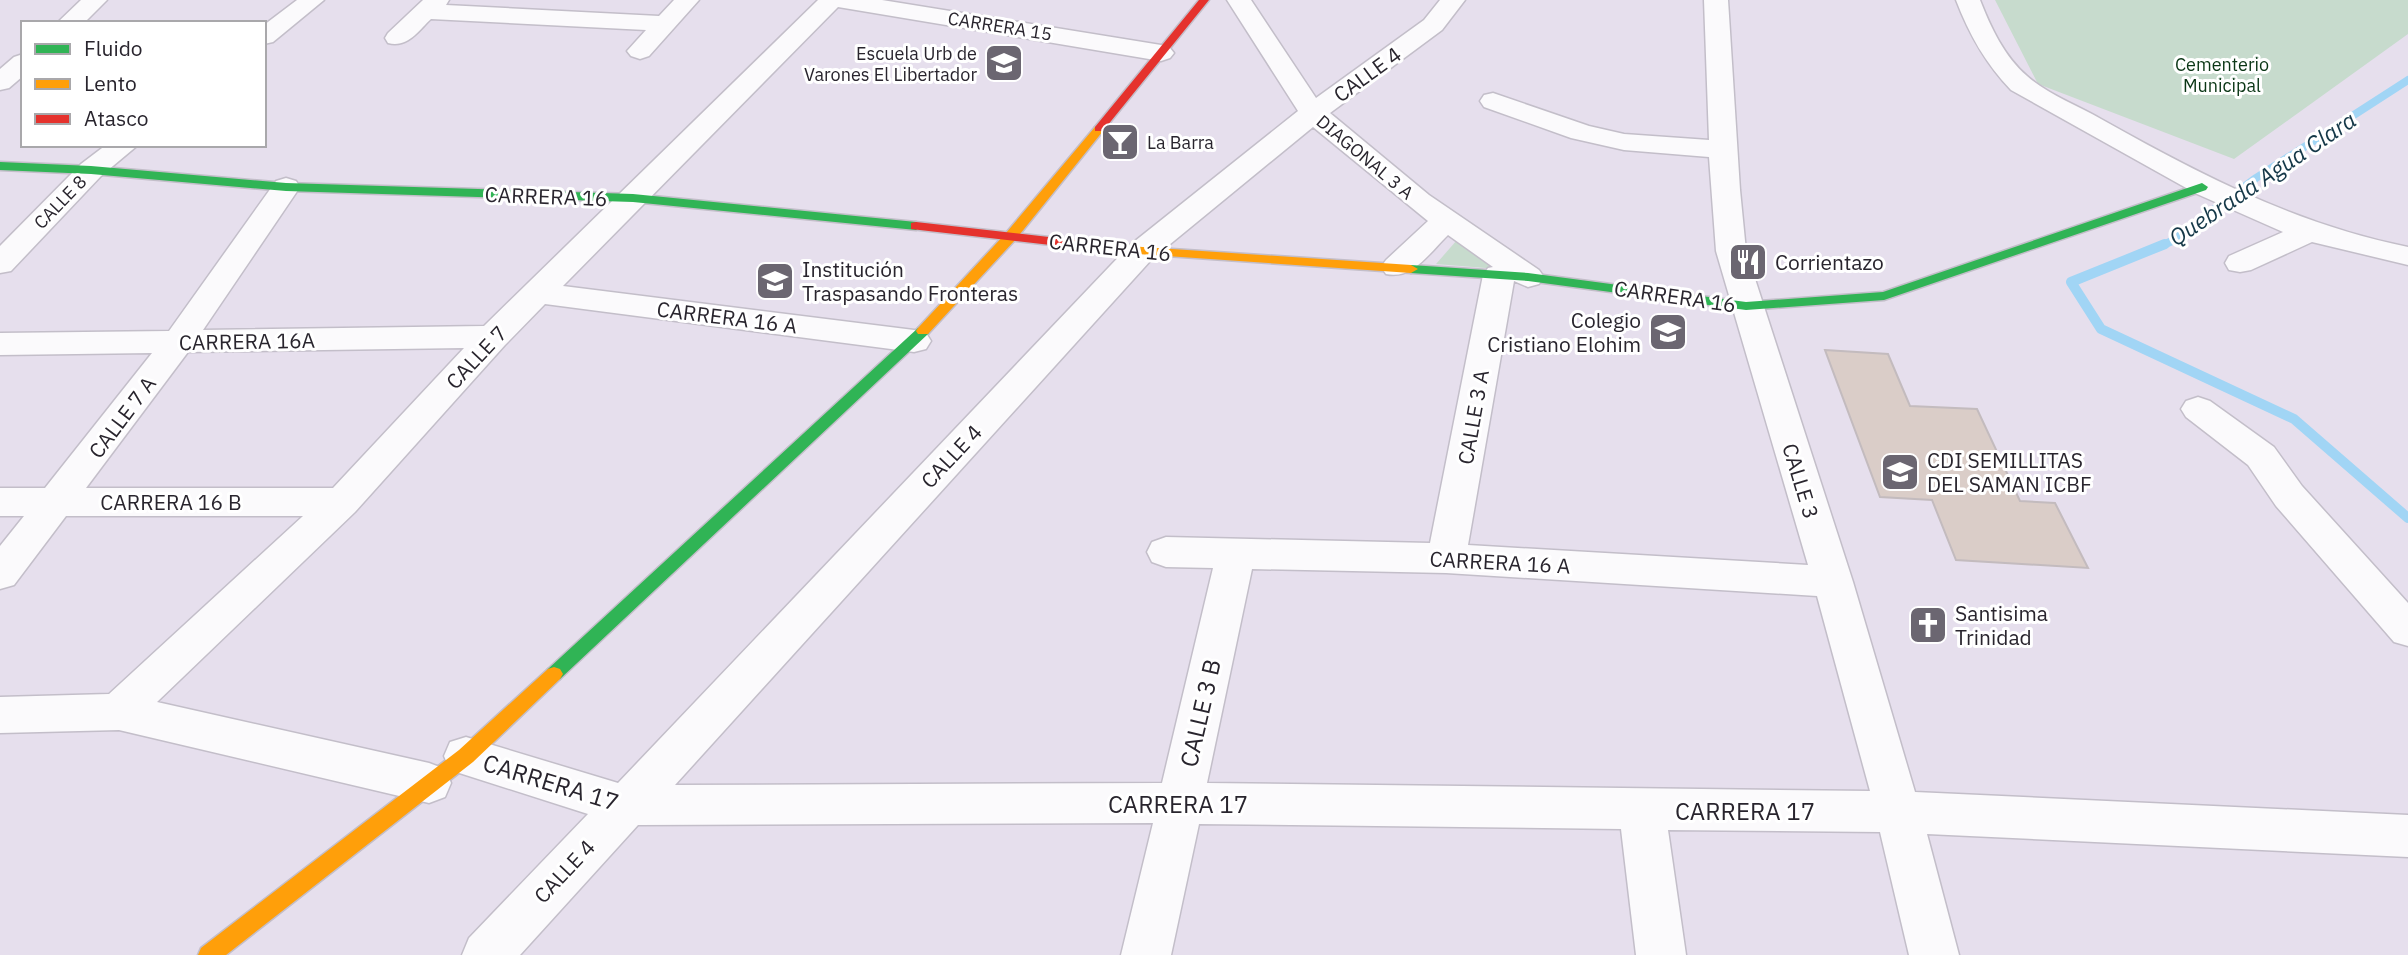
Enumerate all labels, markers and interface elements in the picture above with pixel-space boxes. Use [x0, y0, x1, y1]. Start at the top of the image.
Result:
street label: CARRERA 15 [946, 6, 1054, 46]
legend [21, 21, 266, 147]
text: Fluido [84, 34, 143, 62]
street label: CALLE 4 [1327, 40, 1407, 108]
place label: Escuela Urb de Varones El Libertador [804, 42, 977, 86]
school or university icon: Escuela Urb de Varones El Libertador [983, 42, 1025, 84]
park label: Cementerio Municipal [2175, 53, 2269, 97]
text: Lento [84, 69, 137, 97]
text: Atasco [84, 104, 148, 132]
water label: Quebrada Agua Clara [2163, 104, 2361, 252]
street label: DIAGONAL 3 A [1312, 110, 1419, 205]
bar icon: La Barra [1099, 121, 1141, 163]
place label: La Barra [1147, 131, 1214, 154]
street label: CALLE 8 [29, 170, 91, 234]
street label: CARRERA 16 [484, 180, 608, 212]
street label: CARRERA 16 [1048, 227, 1172, 267]
restaurant icon: Corrientazo [1727, 241, 1769, 283]
place label: Corrientazo [1775, 248, 1884, 276]
place label: Institución Traspasando Fronteras [802, 255, 1018, 307]
school or university icon: Institución Traspasando Fronteras [754, 260, 796, 302]
street label: CARRERA 16 [1612, 274, 1738, 318]
street label: CARRERA 16 A [655, 295, 799, 339]
place label: Colegio Cristiano Elohim [1487, 306, 1641, 358]
school or university icon: Colegio Cristiano Elohim [1647, 311, 1689, 353]
street label: CALLE 7 [439, 319, 513, 395]
street label: CARRERA 16A [179, 326, 315, 356]
street label: CALLE 3 A [1451, 367, 1495, 467]
street label: CALLE 7 A [82, 370, 162, 464]
street label: CALLE 4 [914, 418, 988, 494]
street label: CALLE 3 [1776, 440, 1826, 522]
place label: CDI SEMILLITAS DEL SAMAN ICBF [1927, 446, 2092, 498]
school or university icon: CDI SEMILLITAS DEL SAMAN ICBF [1879, 451, 1921, 493]
street label: CARRERA 16 B [100, 488, 242, 516]
street label: CARRERA 16 A [1429, 544, 1571, 580]
place label: Santisima Trinidad [1955, 599, 2048, 651]
church icon: Santisima Trinidad [1907, 604, 1949, 646]
street label: CALLE 3 B [1172, 656, 1228, 770]
street label: CARRERA 17 [479, 746, 623, 818]
street label: CARRERA 17 [1108, 788, 1248, 820]
street label: CARRERA 17 [1675, 795, 1815, 827]
street label: CALLE 4 [527, 833, 601, 909]

